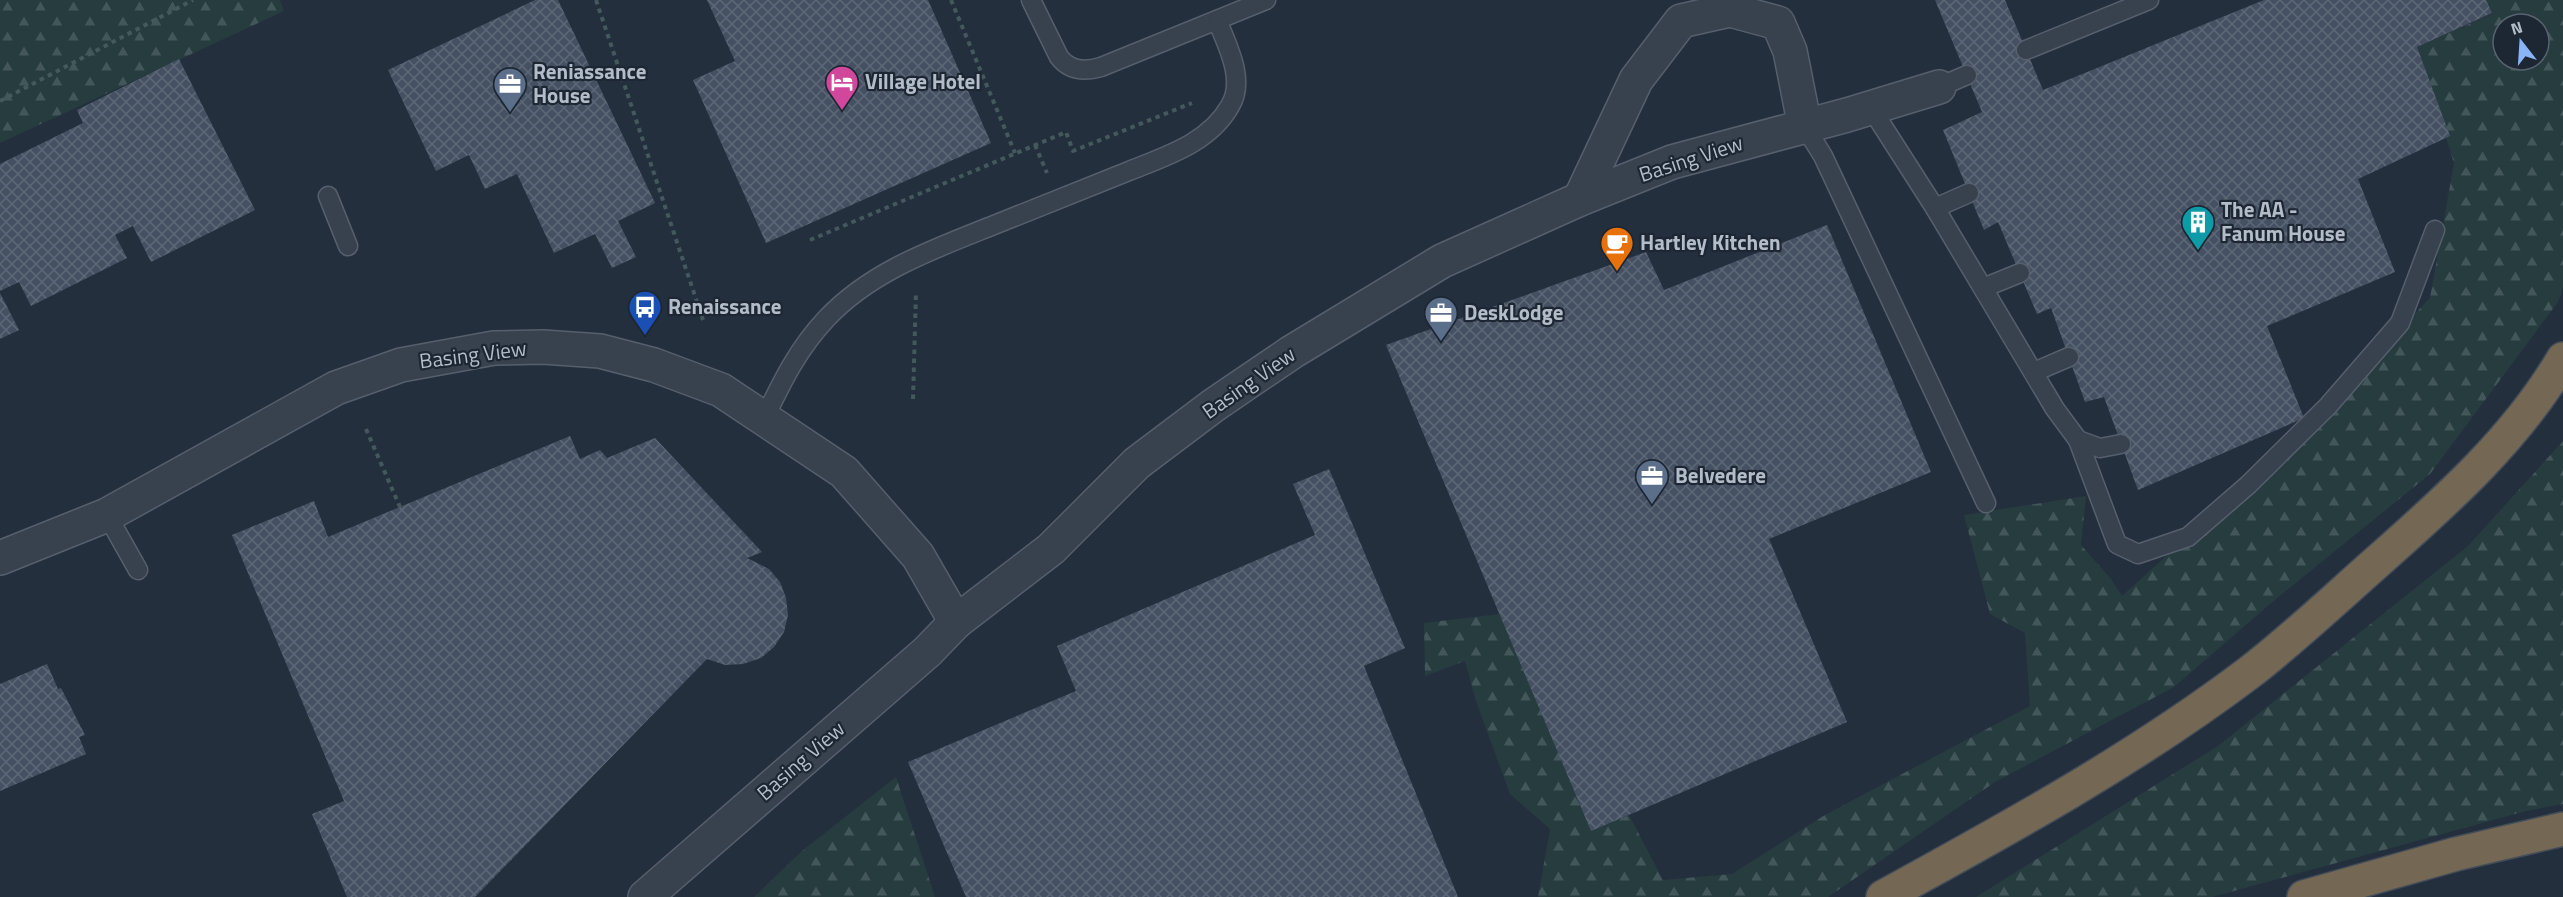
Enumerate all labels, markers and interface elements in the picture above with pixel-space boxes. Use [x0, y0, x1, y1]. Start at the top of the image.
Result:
north arrow [2491, 12, 2551, 72]
text: N [2508, 15, 2525, 41]
place label: Reniassance House [533, 55, 646, 111]
hotel icon: Village Hotel [824, 64, 860, 111]
place label: Village Hotel [865, 65, 981, 97]
office icon: Reniassance House [492, 66, 528, 113]
street label: Basing View [1634, 126, 1747, 190]
place label: The AA - Fanum House [2221, 193, 2346, 249]
building icon: The AA - Fanum House [2180, 204, 2216, 251]
cafe icon: Hartley Kitchen [1599, 225, 1635, 272]
place label: Hartley Kitchen [1640, 226, 1781, 258]
bus stop icon: Renaissance [627, 289, 663, 336]
place label: Renaissance [668, 290, 781, 322]
office icon: DeskLodge [1423, 295, 1459, 342]
place label: DeskLodge [1464, 296, 1563, 328]
street label: Basing View [417, 332, 528, 376]
street label: Basing View [1195, 338, 1302, 426]
office icon: Belvedere [1634, 458, 1670, 505]
place label: Belvedere [1675, 459, 1766, 491]
street label: Basing View [749, 713, 852, 808]

